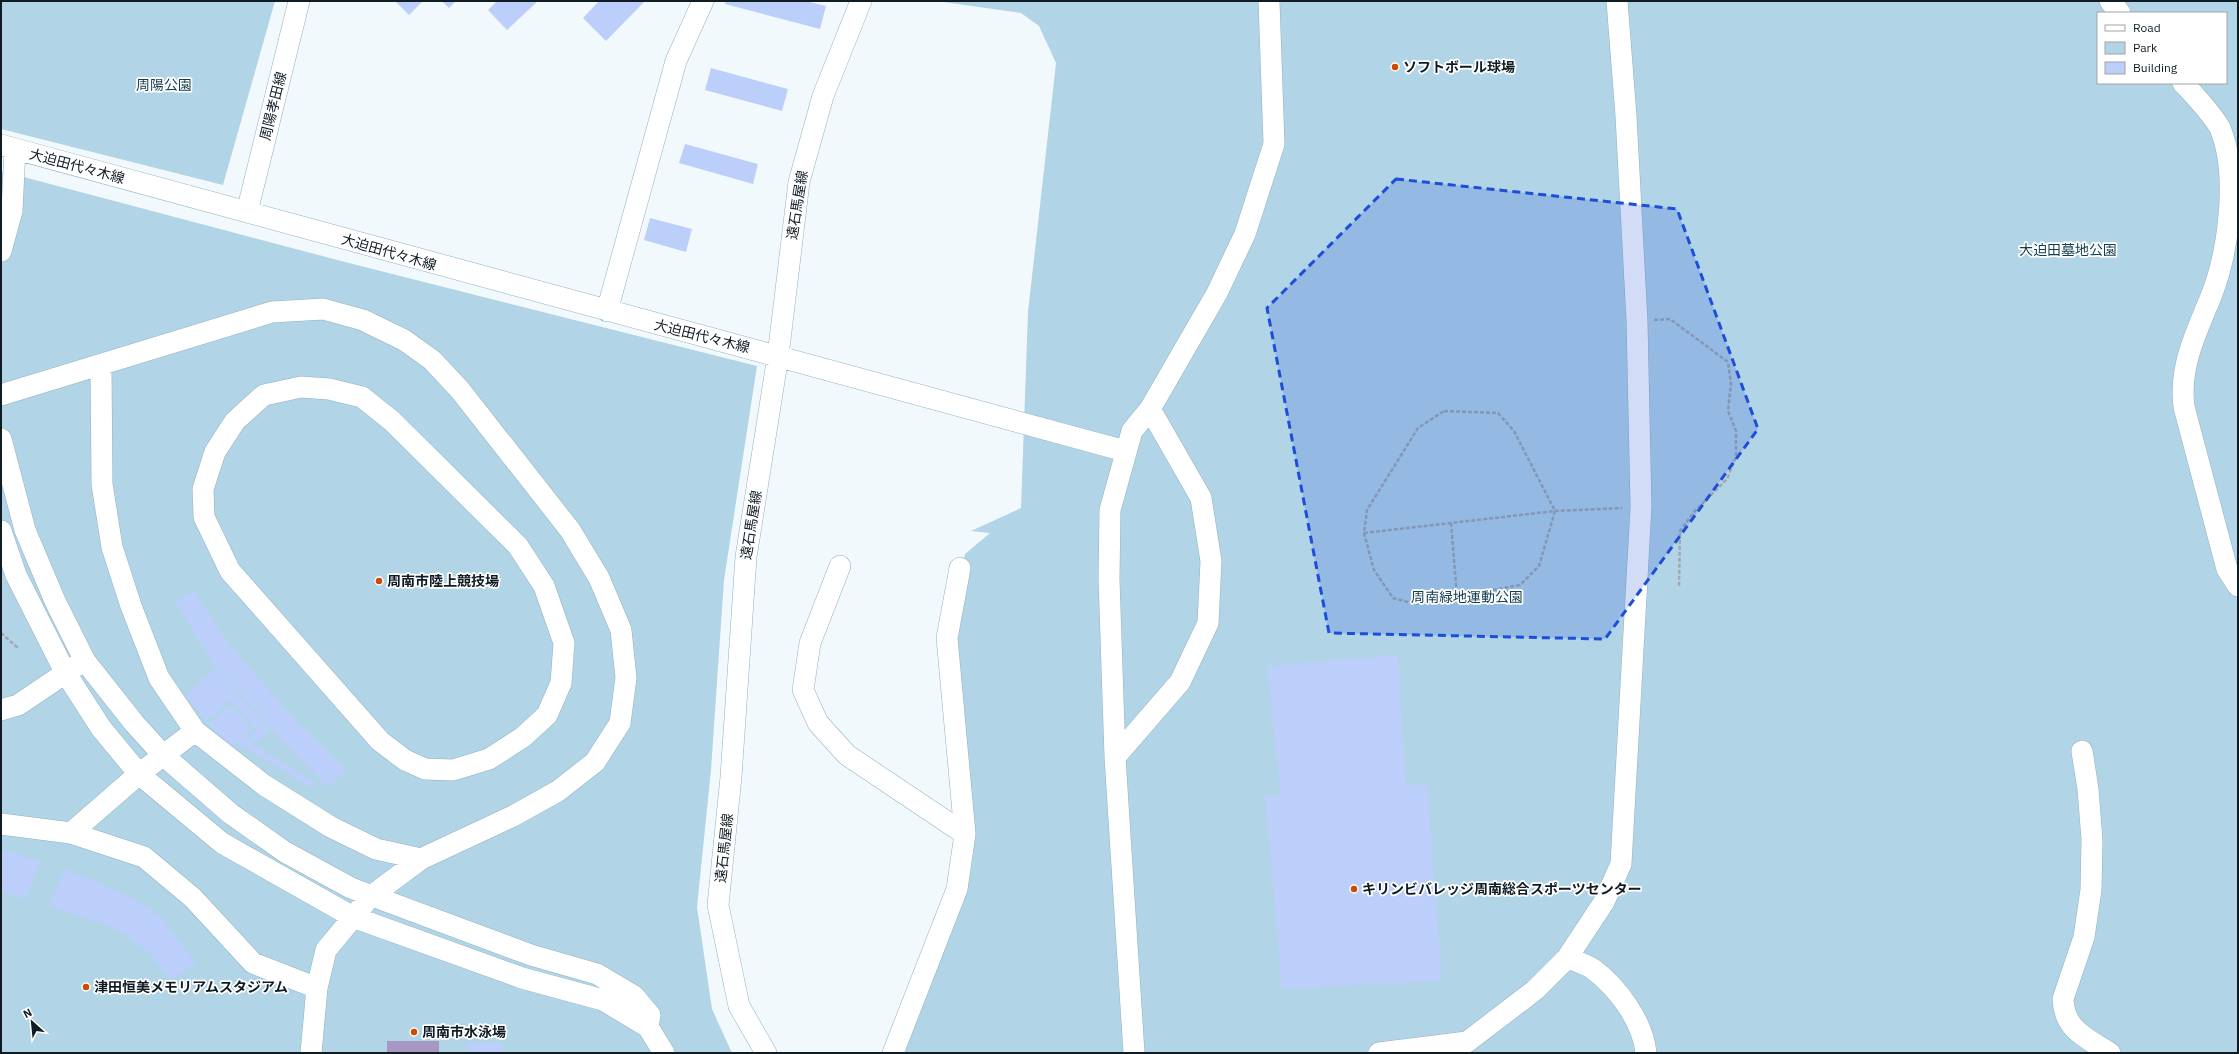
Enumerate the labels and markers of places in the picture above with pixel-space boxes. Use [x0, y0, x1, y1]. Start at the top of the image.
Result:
place label: ソフトボール球場 [1403, 58, 1515, 76]
marker: ソフトボール球場 [1390, 62, 1400, 72]
place label: 周南市陸上競技場 [387, 572, 499, 590]
marker: 周南市陸上競技場 [374, 576, 384, 586]
place label: キリンビバレッジ周南総合スポーツセンター [1362, 880, 1642, 898]
marker: キリンビバレッジ周南総合スポーツセンター [1349, 884, 1359, 894]
place label: 津田恒美メモリアムスタジアム [94, 978, 288, 996]
marker: 津田恒美メモリアムスタジアム [81, 982, 91, 992]
place label: 周南市水泳場 [422, 1023, 506, 1041]
marker: 周南市水泳場 [409, 1027, 419, 1037]

